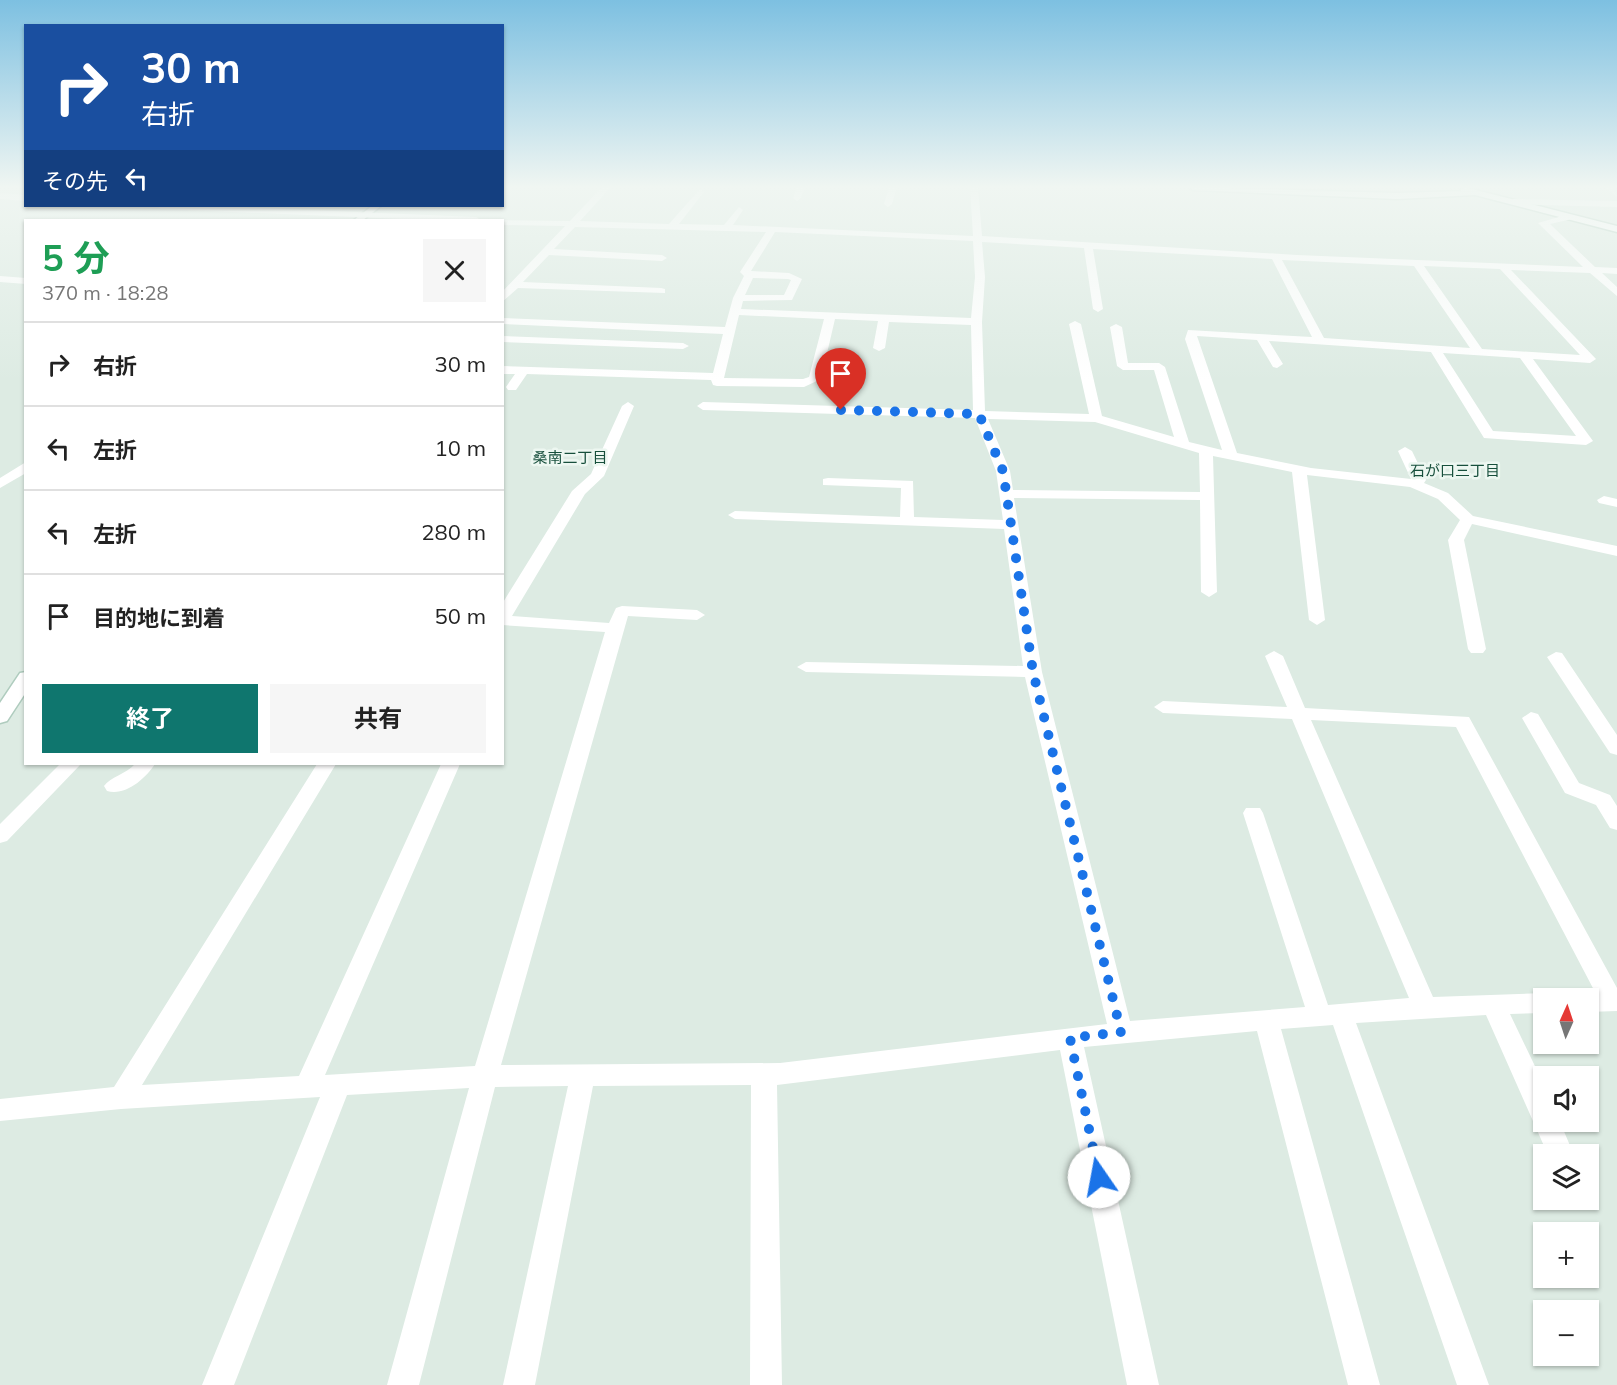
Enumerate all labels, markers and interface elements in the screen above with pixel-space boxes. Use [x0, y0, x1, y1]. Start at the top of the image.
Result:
text: 30 m [141, 41, 241, 94]
icon: right [42, 48, 120, 126]
text: 右折 [141, 97, 195, 131]
icon: left [120, 162, 153, 195]
text: その先 [42, 167, 108, 195]
text: 5 分 [42, 235, 109, 280]
button: close [423, 239, 486, 302]
text: 370 m · 18:28 [42, 280, 168, 305]
icon: right [42, 348, 75, 381]
pin [815, 348, 866, 410]
text: 30 m [435, 350, 486, 378]
text: 右折 [93, 352, 137, 380]
icon: arrive [824, 357, 857, 390]
icon: left [42, 432, 75, 465]
text: 10 m [435, 434, 486, 462]
text: 左折 [93, 436, 137, 464]
district label: 桑南二丁目 [532, 448, 608, 467]
district label: 石が口三丁目 [1410, 461, 1500, 480]
icon: left [42, 516, 75, 549]
text: 280 m [421, 518, 486, 546]
text: 左折 [93, 520, 137, 548]
icon: arrive [42, 600, 75, 633]
text: 50 m [435, 602, 486, 630]
text: 目的地に到着 [93, 604, 225, 632]
button: 終了 [42, 684, 258, 753]
button: 共有 [270, 684, 486, 753]
north arrow [1533, 988, 1599, 1054]
map controls [1533, 988, 1599, 1366]
button: sound [1533, 1066, 1599, 1132]
button: layers [1533, 1144, 1599, 1210]
position arrow [1067, 1145, 1131, 1209]
button: + [1533, 1222, 1599, 1288]
button: − [1533, 1300, 1599, 1366]

